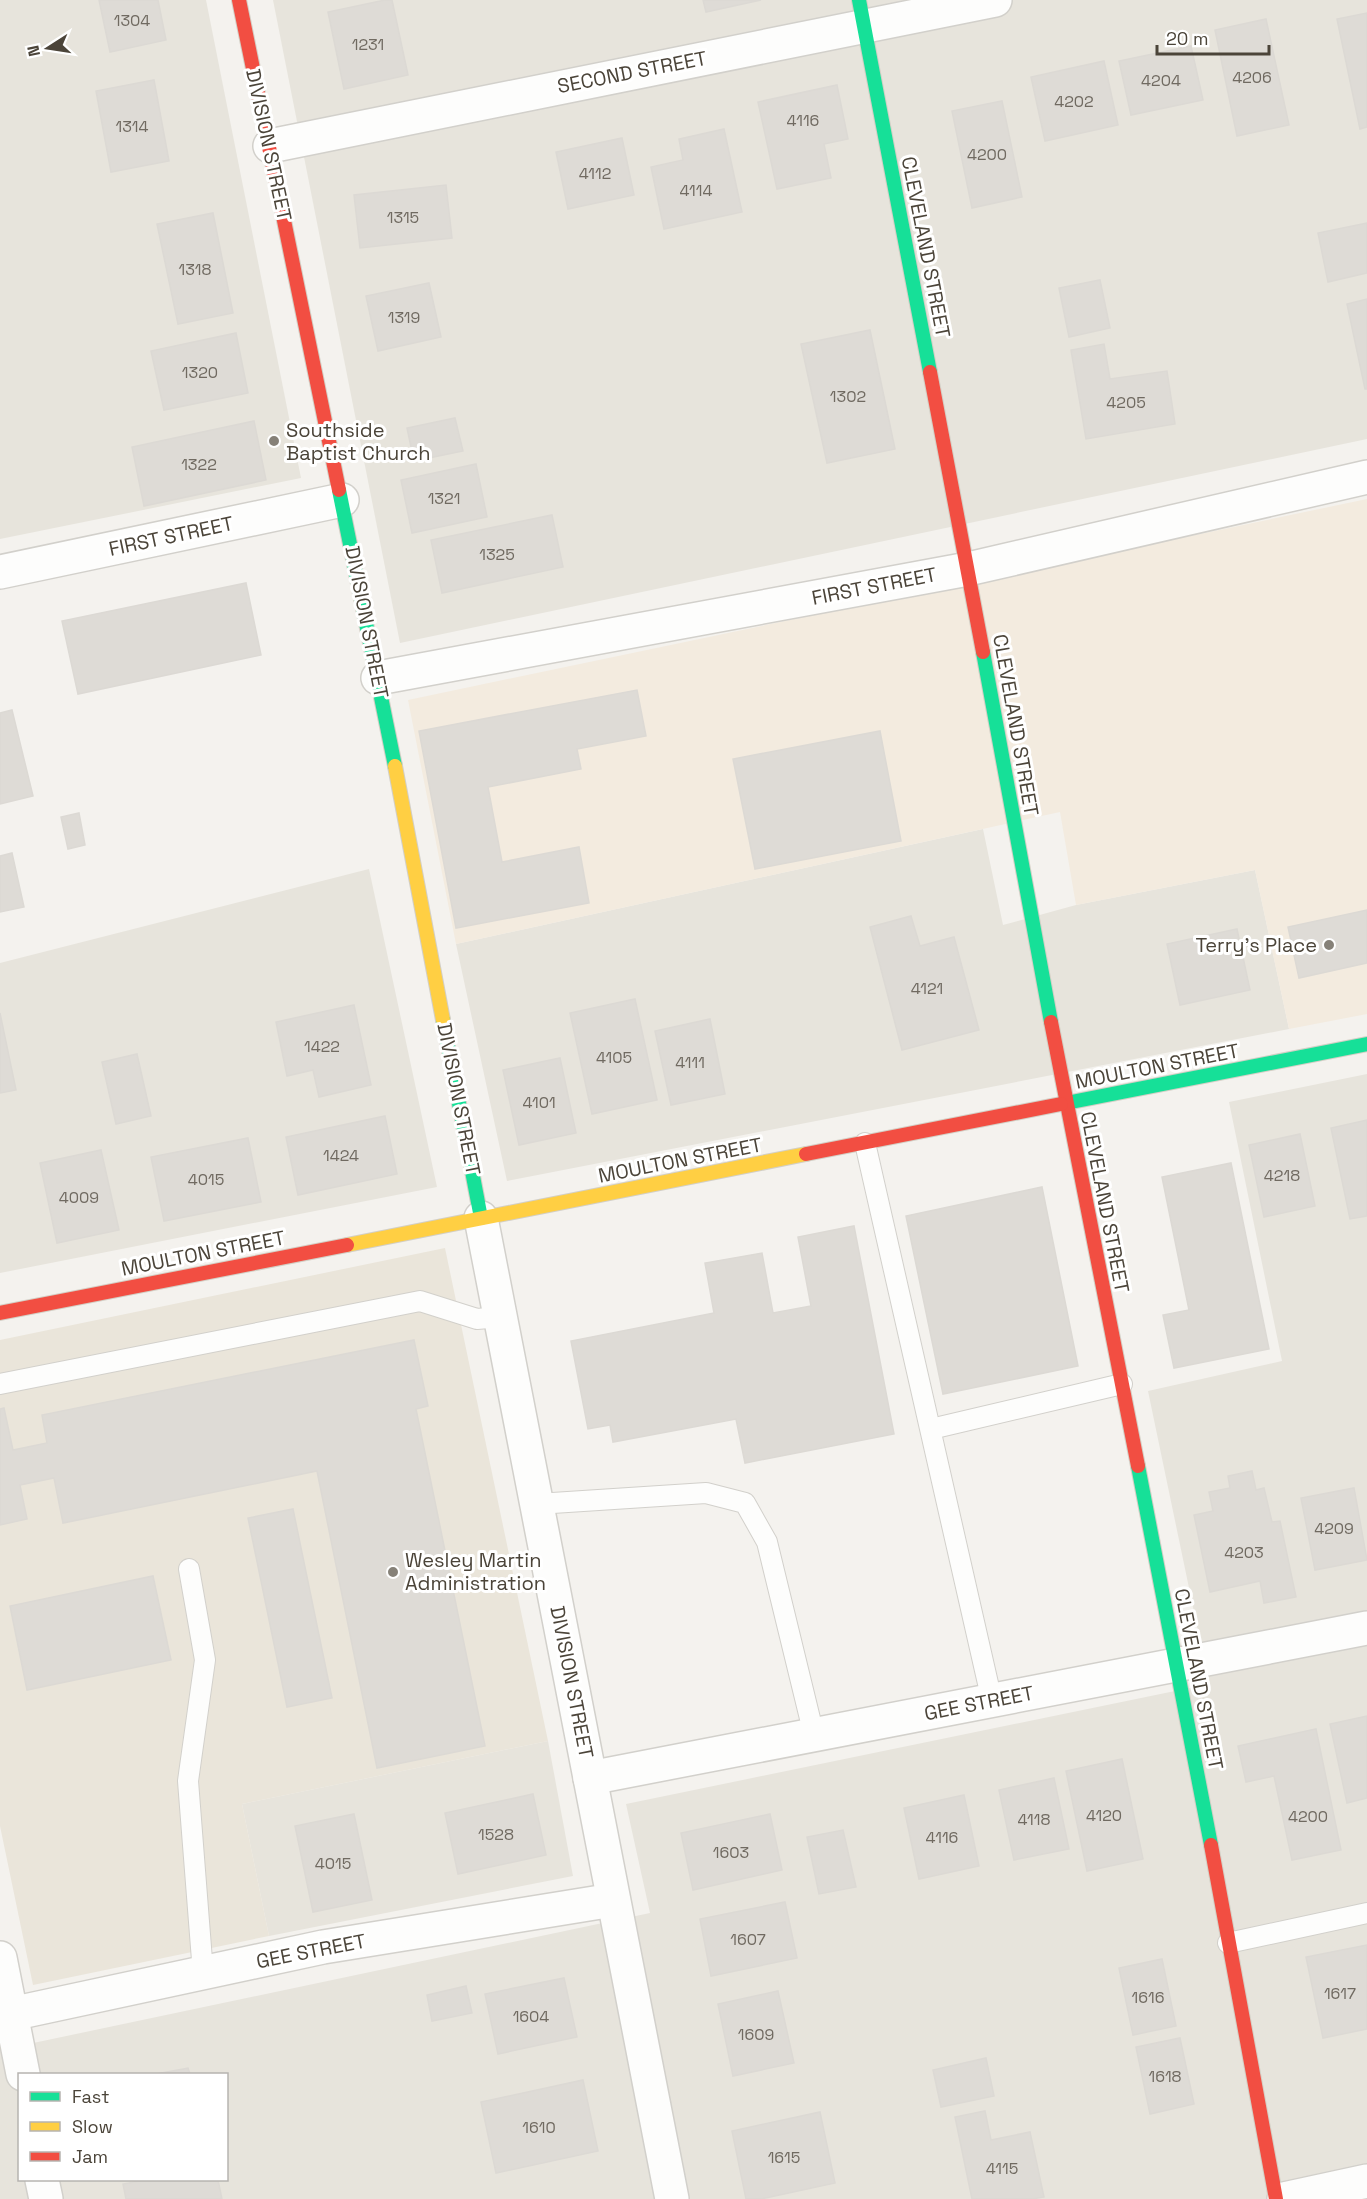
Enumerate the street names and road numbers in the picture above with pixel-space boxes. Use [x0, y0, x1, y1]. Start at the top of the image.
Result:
street label: SECOND STREET [555, 45, 709, 99]
street label: DIVISION STREET [240, 67, 298, 224]
street label: CLEVELAND STREET [896, 154, 956, 340]
street label: FIRST STREET [106, 510, 236, 562]
street label: DIVISION STREET [339, 544, 395, 701]
street label: FIRST STREET [809, 561, 939, 611]
street label: CLEVELAND STREET [987, 632, 1045, 818]
street label: DIVISION STREET [431, 1021, 487, 1178]
street label: MOULTON STREET [1073, 1037, 1241, 1095]
street label: CLEVELAND STREET [1075, 1109, 1135, 1295]
street label: MOULTON STREET [596, 1131, 764, 1189]
street label: MOULTON STREET [119, 1224, 287, 1282]
street label: CLEVELAND STREET [1169, 1586, 1229, 1772]
street label: DIVISION STREET [544, 1604, 600, 1761]
street label: GEE STREET [922, 1680, 1036, 1726]
street label: GEE STREET [254, 1928, 368, 1974]

